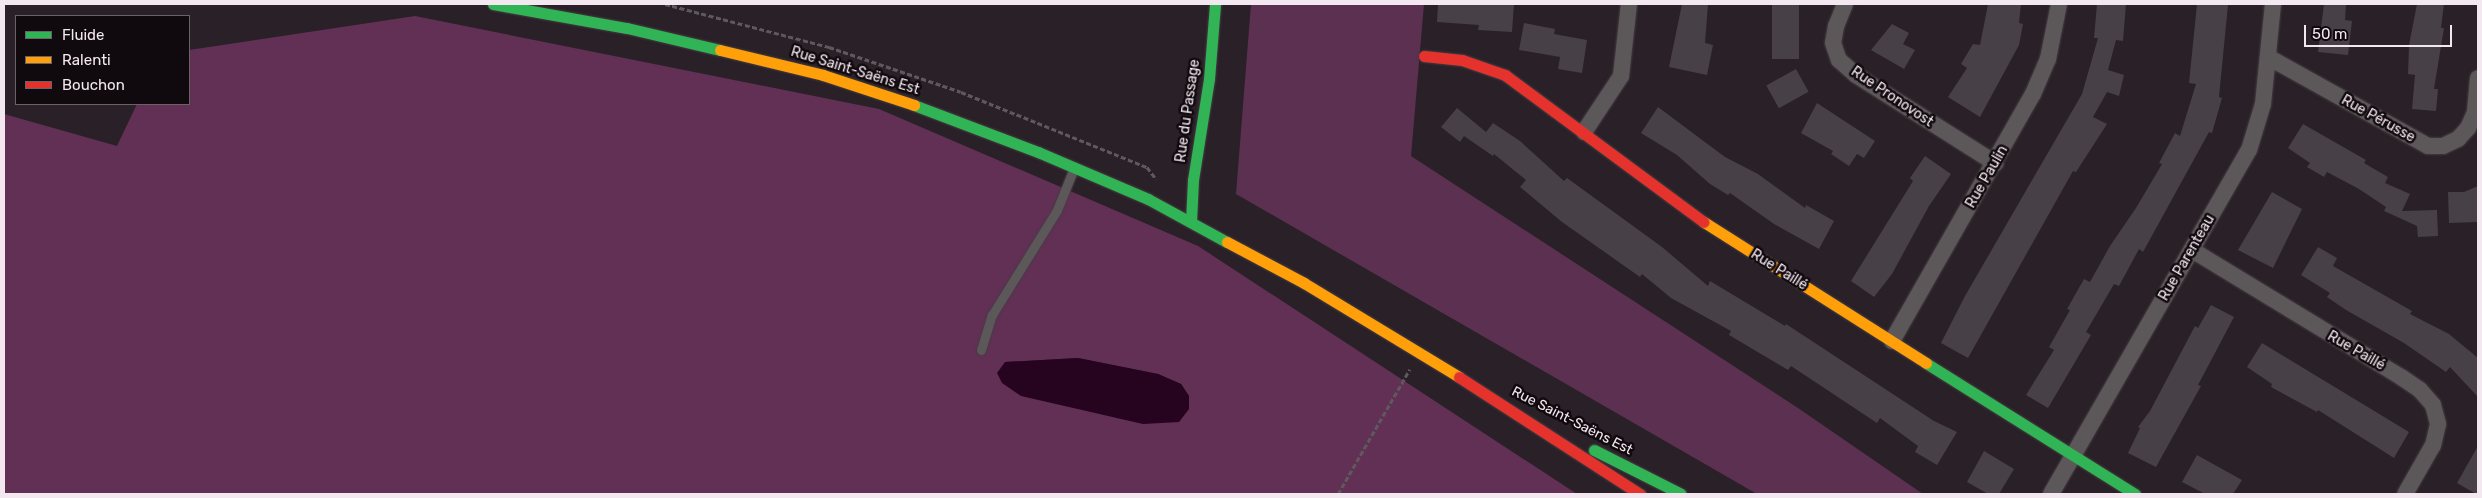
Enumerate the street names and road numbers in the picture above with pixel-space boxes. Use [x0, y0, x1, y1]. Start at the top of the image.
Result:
street label: Rue Saint-Saëns Est [789, 43, 921, 99]
street label: Rue du Passage [1172, 58, 1204, 164]
street label: Rue Pronovost [1848, 63, 1936, 131]
street label: Rue Pérusse [2338, 92, 2418, 146]
street label: Rue Paulin [1962, 143, 2012, 211]
street label: Rue Parenteau [2156, 212, 2218, 304]
street label: Rue Paillé [1748, 246, 1810, 294]
street label: Rue Paillé [2324, 328, 2388, 374]
street label: Rue Saint-Saëns Est [1509, 383, 1635, 459]

